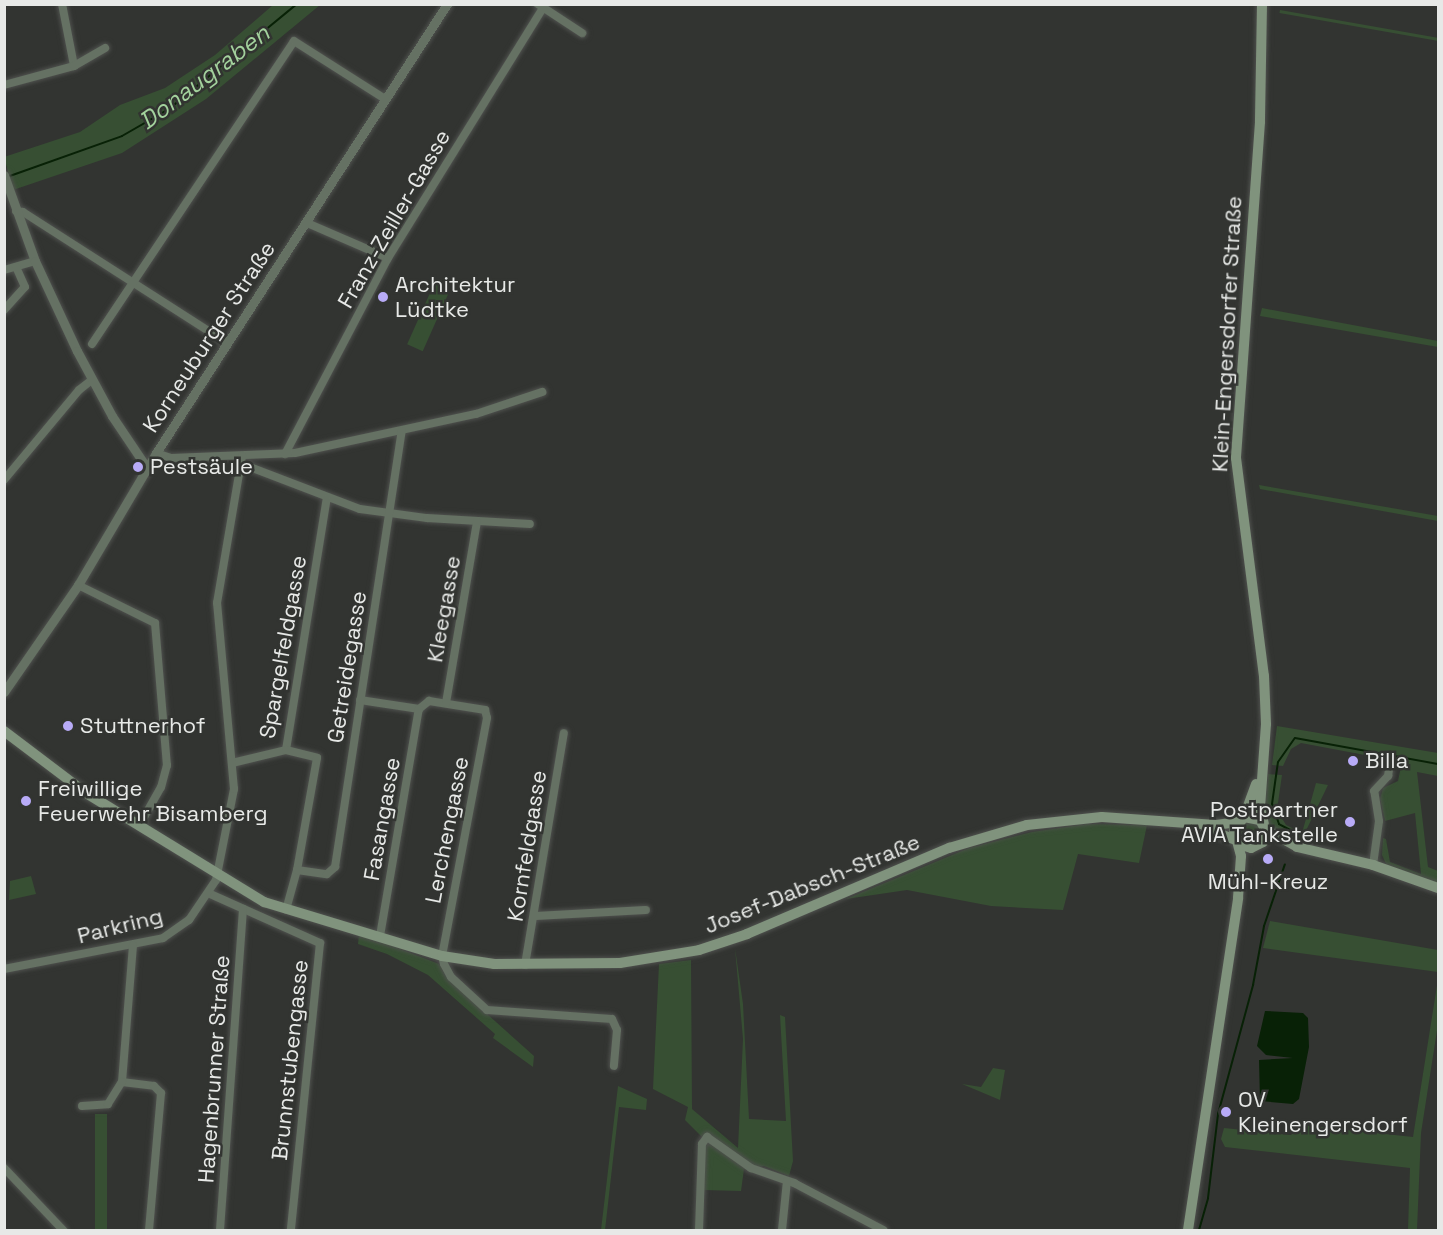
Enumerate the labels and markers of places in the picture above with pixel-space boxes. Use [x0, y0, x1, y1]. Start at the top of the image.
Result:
place label: Architektur Lüdtke [395, 271, 515, 322]
marker: Architektur Lüdtke [376, 290, 390, 304]
place label: Pestsäule [150, 454, 253, 480]
marker: Pestsäule [131, 460, 145, 474]
place label: Stuttnerhof [80, 713, 205, 739]
marker: Stuttnerhof [61, 719, 75, 733]
place label: Billa [1365, 748, 1408, 774]
marker: Billa [1346, 754, 1360, 768]
place label: Freiwillige Feuerwehr Bisamberg [38, 775, 268, 826]
marker: Freiwillige Feuerwehr Bisamberg [19, 794, 33, 808]
place label: Postpartner AVIA Tankstelle [1180, 796, 1338, 848]
marker: Postpartner AVIA Tankstelle [1343, 815, 1357, 829]
marker: Mühl-Kreuz [1261, 852, 1275, 866]
place label: Mühl-Kreuz [1208, 869, 1328, 895]
place label: OV Kleinengersdorf [1238, 1086, 1408, 1138]
marker: OV Kleinengersdorf [1219, 1105, 1233, 1119]

